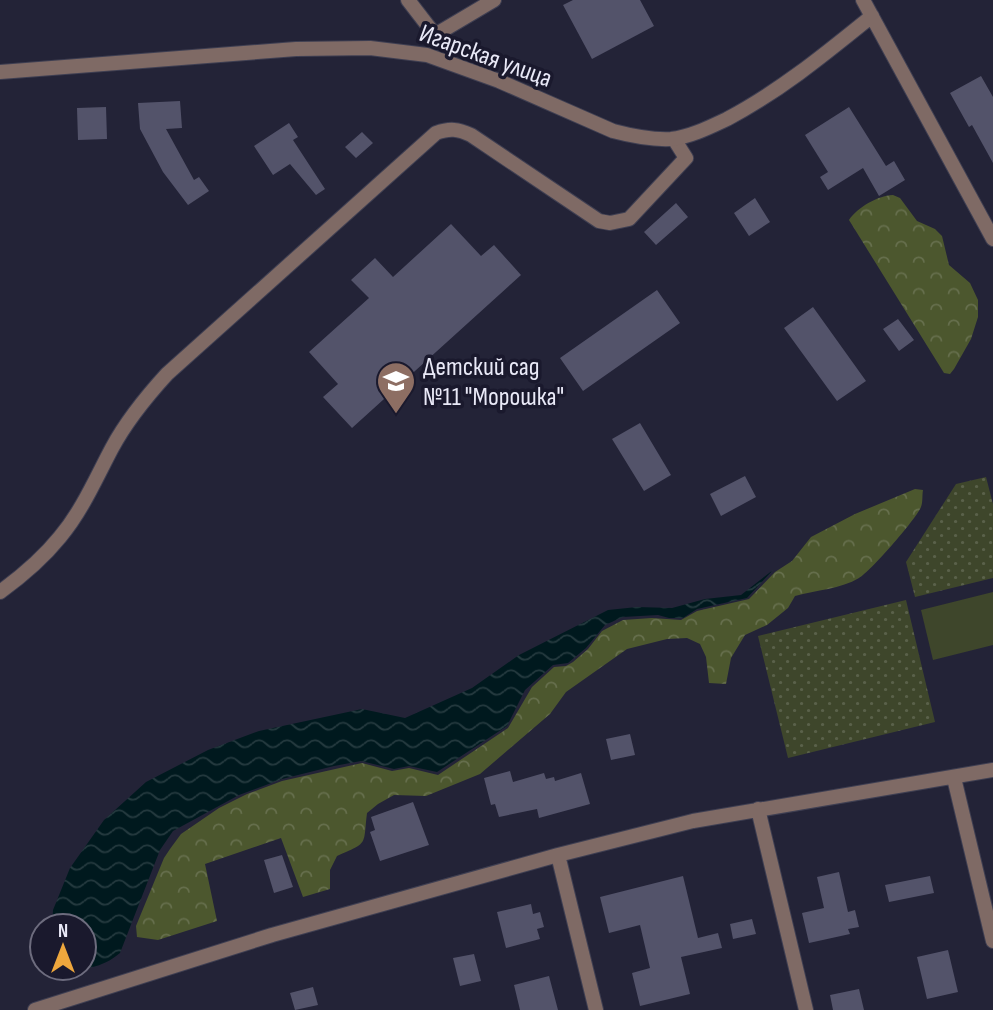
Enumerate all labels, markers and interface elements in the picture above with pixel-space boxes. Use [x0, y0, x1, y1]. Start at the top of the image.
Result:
street label: Игарская улица [415, 18, 556, 95]
place label: Детский сад №11 "Морошка" [423, 352, 564, 413]
school or university icon: Детский сад №11 "Морошка" [375, 360, 417, 415]
north arrow [28, 912, 98, 982]
text: N [58, 920, 68, 943]

